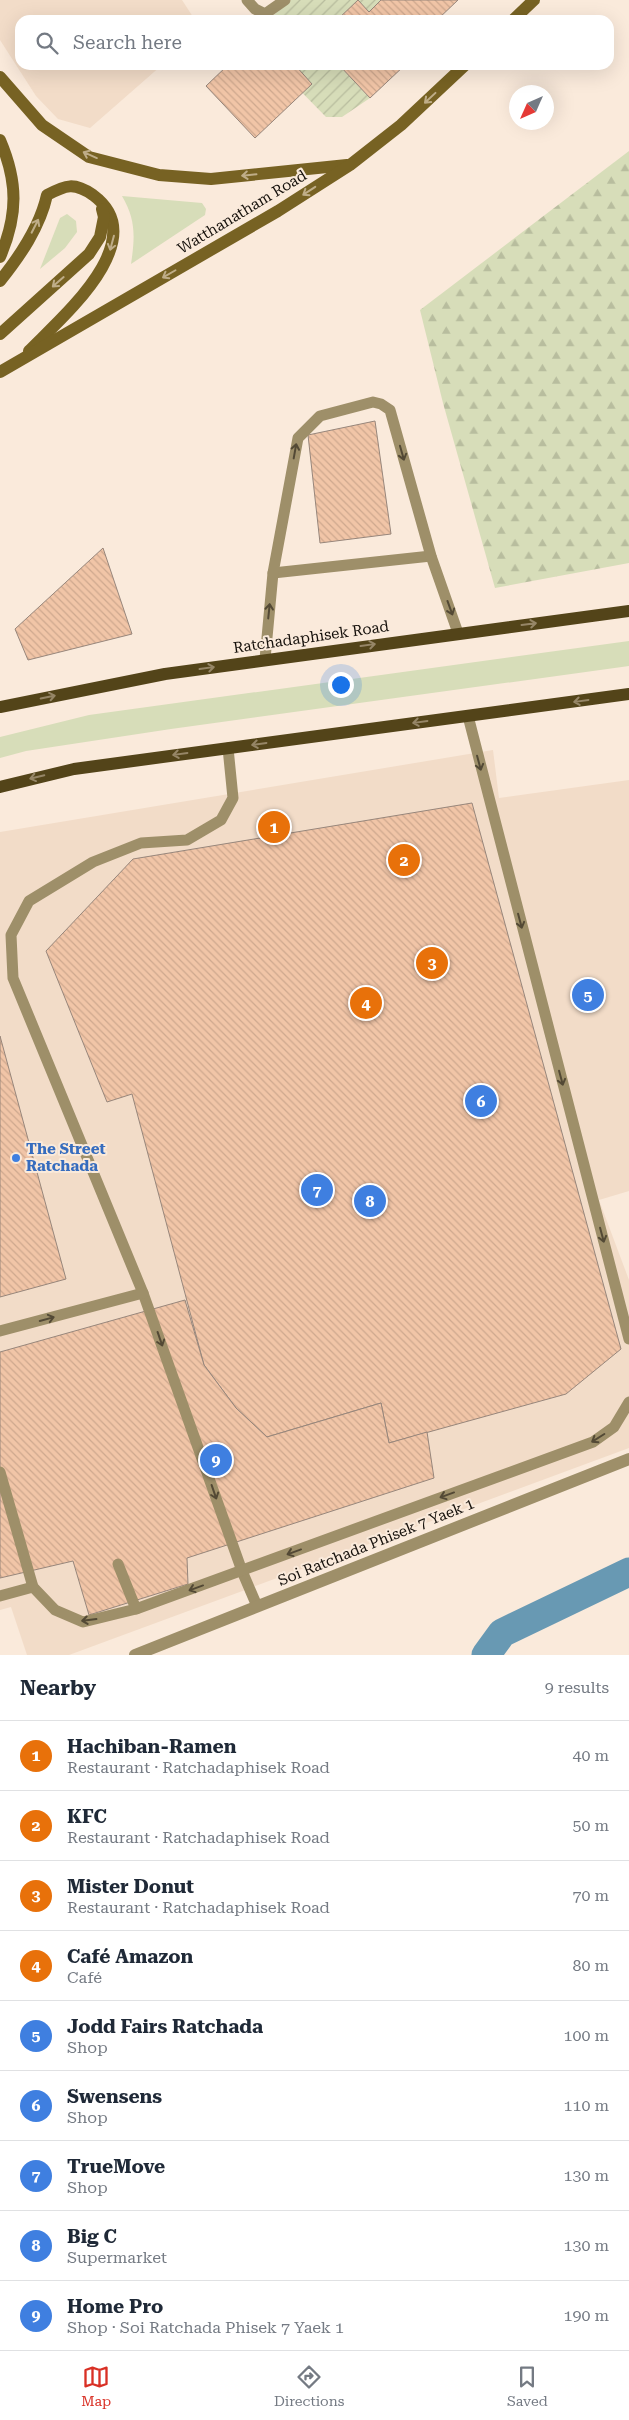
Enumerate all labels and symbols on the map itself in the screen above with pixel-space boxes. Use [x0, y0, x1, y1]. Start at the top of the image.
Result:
north arrow [509, 85, 554, 130]
one-way arrow [423, 92, 436, 104]
one-way arrow [83, 150, 98, 160]
street label: Watthanatham Road [174, 166, 310, 258]
one-way arrow [242, 170, 258, 180]
one-way arrow [302, 186, 316, 196]
one-way arrow [31, 218, 41, 233]
one-way arrow [107, 235, 116, 251]
one-way arrow [163, 270, 177, 280]
one-way arrow [52, 277, 65, 288]
one-way arrow [291, 443, 301, 459]
one-way arrow [397, 445, 407, 461]
one-way arrow [446, 600, 455, 616]
one-way arrow [265, 603, 274, 619]
street label: Ratchadaphisek Road [232, 617, 390, 657]
one-way arrow [521, 619, 537, 629]
one-way arrow [360, 640, 376, 650]
one-way arrow [199, 663, 215, 673]
your location [328, 672, 354, 698]
one-way arrow [39, 692, 55, 701]
one-way arrow [573, 696, 589, 706]
one-way arrow [412, 717, 428, 727]
one-way arrow [251, 739, 267, 749]
one-way arrow [172, 750, 188, 760]
one-way arrow [475, 755, 484, 771]
one-way arrow [29, 773, 45, 782]
pin: 1 [258, 808, 290, 846]
pin: 2 [388, 841, 420, 879]
one-way arrow [516, 912, 525, 928]
pin: 3 [416, 944, 448, 982]
pin: 5 [572, 976, 604, 1014]
pin: 4 [350, 984, 382, 1022]
one-way arrow [557, 1069, 566, 1085]
pin: 6 [465, 1082, 497, 1120]
place label: The Street Ratchada [26, 1140, 106, 1175]
marker: The Street Ratchada [10, 1152, 22, 1164]
pin: 7 [301, 1171, 333, 1209]
pin: 8 [354, 1182, 386, 1220]
one-way arrow [598, 1227, 607, 1243]
one-way arrow [39, 1313, 55, 1323]
one-way arrow [156, 1331, 165, 1346]
one-way arrow [592, 1433, 606, 1443]
pin: 9 [200, 1441, 232, 1479]
one-way arrow [210, 1484, 219, 1499]
one-way arrow [440, 1491, 455, 1500]
street label: Soi Ratchada Phisek 7 Yaek 1 [275, 1494, 477, 1590]
one-way arrow [287, 1548, 303, 1557]
one-way arrow [189, 1584, 204, 1593]
one-way arrow [81, 1615, 97, 1625]

